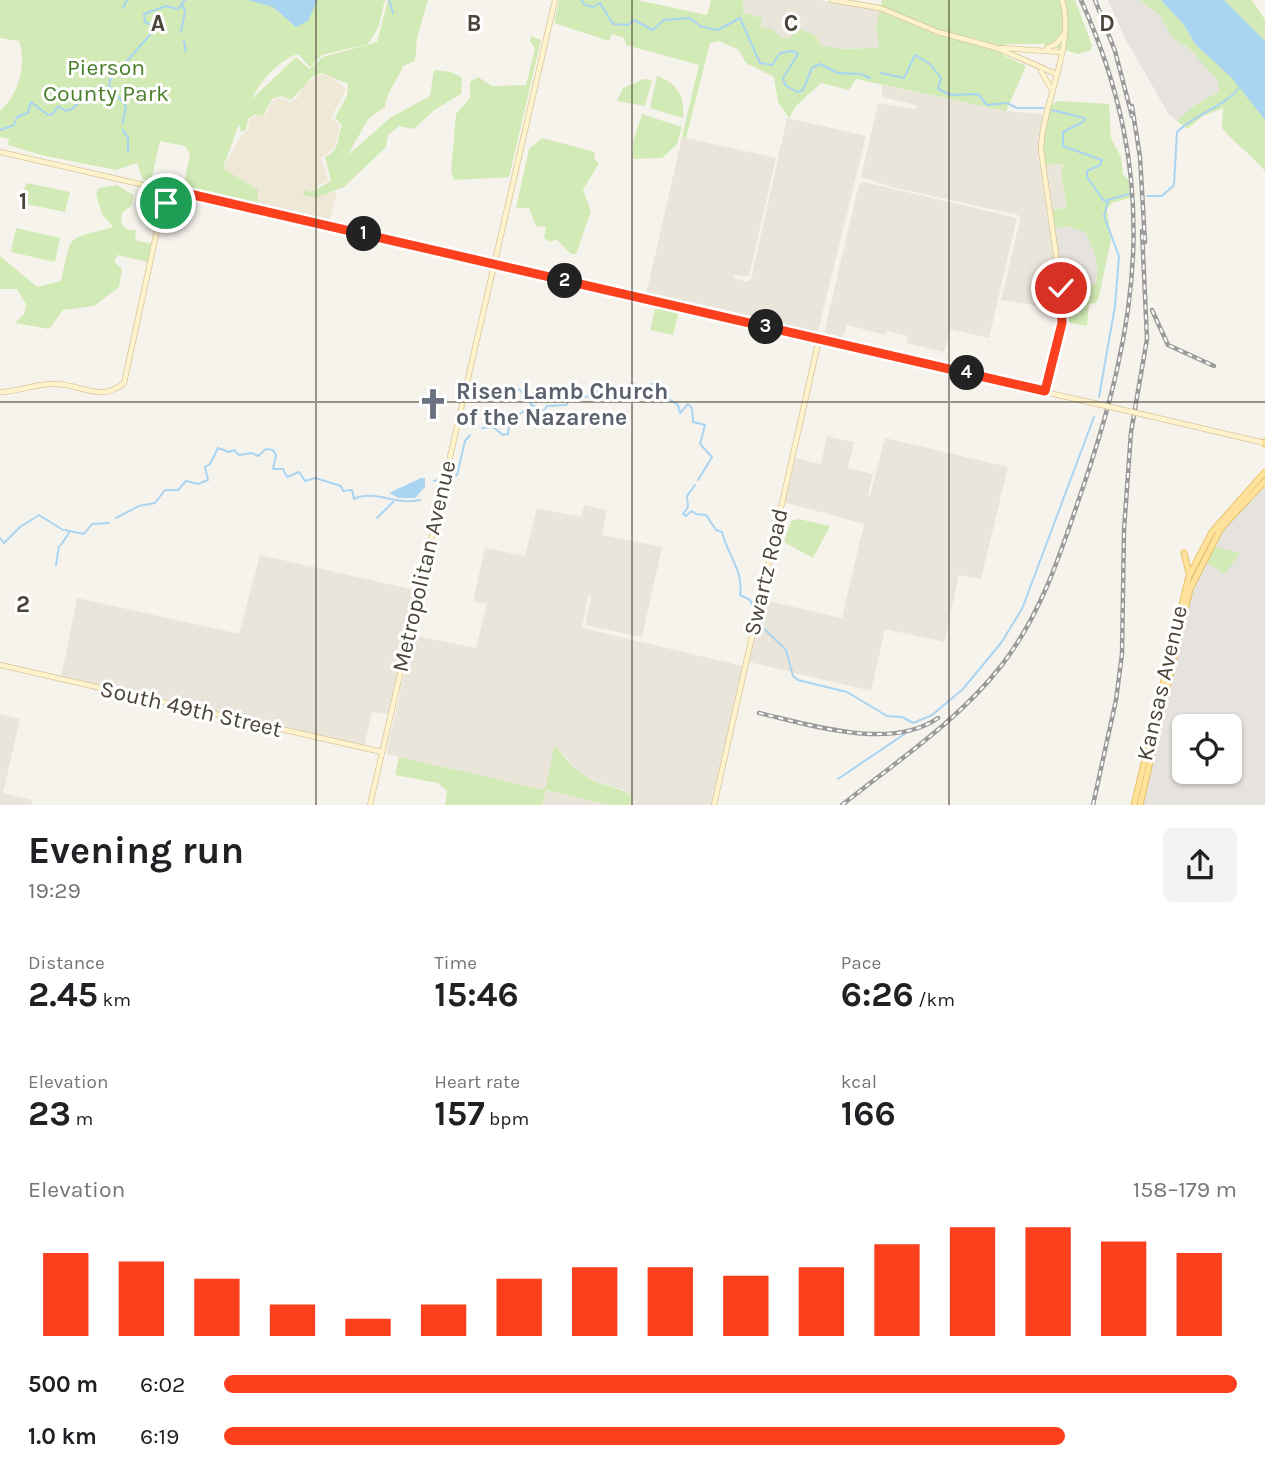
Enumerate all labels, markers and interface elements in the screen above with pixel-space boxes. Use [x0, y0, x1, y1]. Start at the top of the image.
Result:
text: A [151, 10, 165, 37]
text: B [467, 10, 481, 37]
text: C [784, 10, 798, 37]
text: D [1099, 10, 1115, 37]
park label: Pierson County Park [43, 54, 169, 107]
pin [136, 173, 196, 233]
icon: arrive [147, 184, 185, 222]
text: 1 [19, 188, 27, 215]
pin: 1 [346, 216, 382, 252]
text: 1 [360, 222, 367, 244]
pin [1031, 258, 1091, 318]
pin: 2 [548, 264, 582, 298]
text: 2 [559, 269, 570, 291]
icon: check [1042, 269, 1080, 307]
pin: 3 [748, 310, 784, 344]
text: 3 [760, 315, 771, 337]
pin: 4 [950, 356, 984, 390]
text: 4 [961, 361, 972, 383]
place label: Risen Lamb Church of the Nazarene [456, 378, 668, 431]
church icon: Risen Lamb Church of the Nazarene [416, 387, 450, 421]
street label: Metropolitan Avenue [386, 457, 462, 675]
street label: Swartz Road [738, 506, 794, 638]
text: 2 [16, 591, 30, 618]
street label: Kansas Avenue [1131, 603, 1193, 763]
street label: South 49th Street [97, 675, 285, 743]
map controls [1172, 714, 1242, 784]
button: locate [1172, 714, 1242, 784]
text: Evening run [28, 828, 244, 873]
button: share [1163, 828, 1237, 902]
text: 19:29 [28, 877, 81, 904]
text: Distance [28, 952, 105, 974]
text: Time [434, 952, 477, 974]
text: Pace [841, 952, 881, 974]
text: 2.45 [28, 974, 98, 1015]
text: 15:46 [434, 974, 519, 1015]
text: 6:26 [841, 974, 914, 1015]
text: km [98, 989, 131, 1011]
text: /km [914, 989, 955, 1011]
text: Elevation [28, 1071, 108, 1093]
text: Heart rate [434, 1071, 520, 1093]
text: kcal [841, 1071, 877, 1093]
text: 23 [28, 1093, 71, 1134]
text: 157 [434, 1093, 485, 1134]
text: 166 [841, 1093, 896, 1134]
text: m [71, 1108, 93, 1130]
text: bpm [485, 1108, 529, 1130]
text: Elevation [28, 1176, 125, 1203]
text: 158–179 m [1133, 1176, 1237, 1203]
text: 500 m [28, 1371, 98, 1398]
text: 6:02 [140, 1371, 185, 1398]
text: 1.0 km [28, 1423, 97, 1450]
text: 6:19 [140, 1423, 179, 1450]

